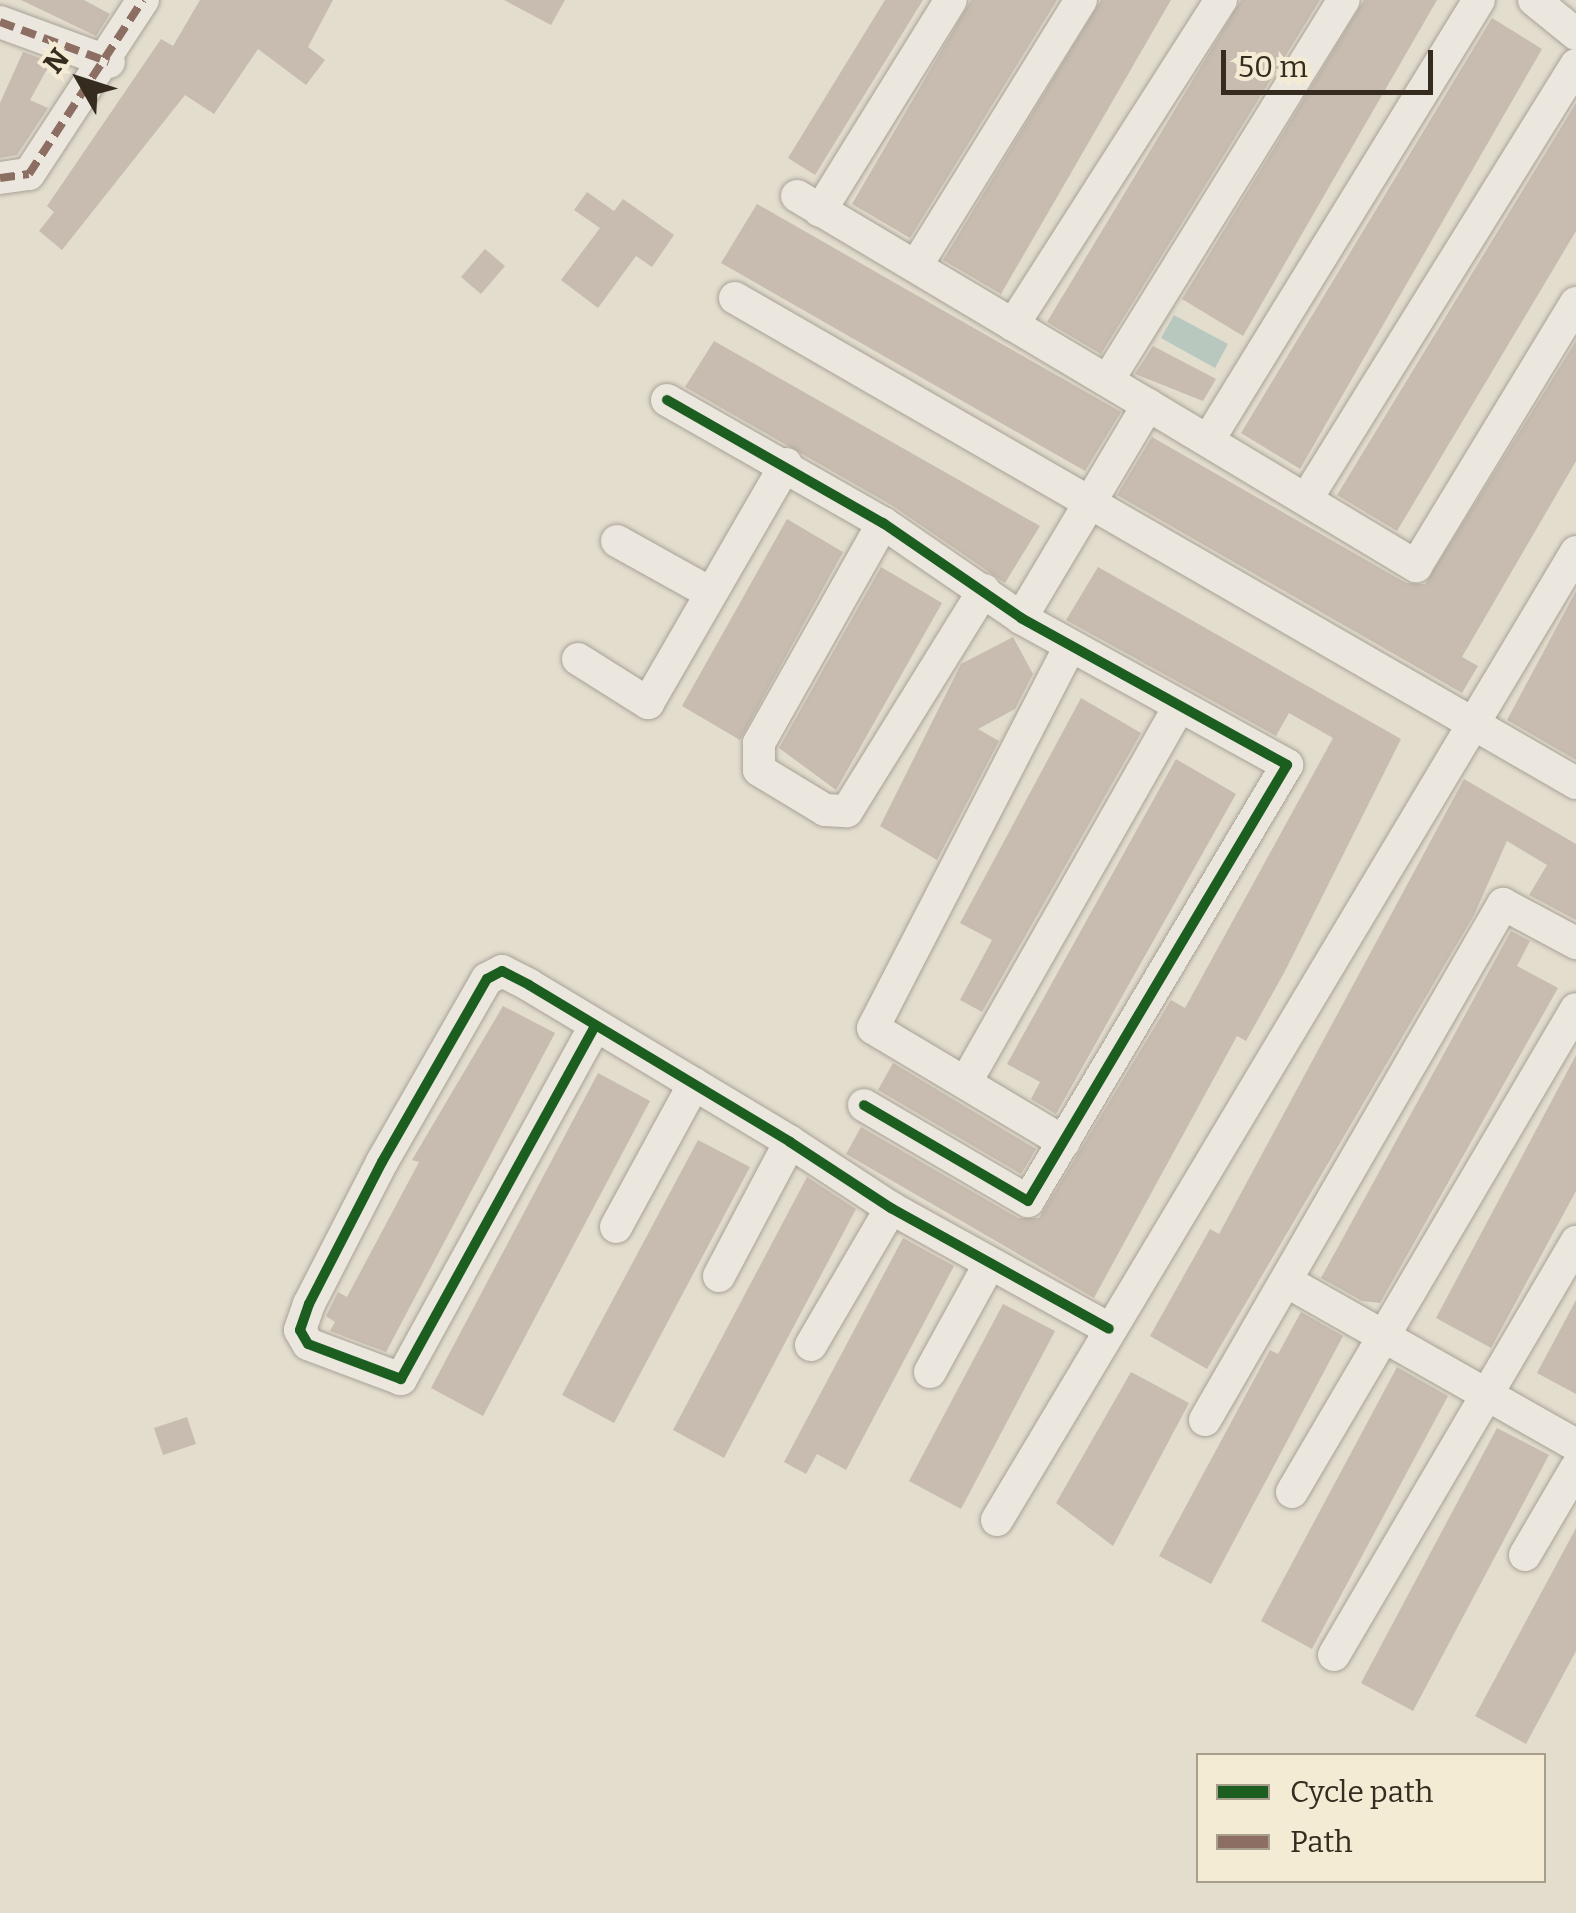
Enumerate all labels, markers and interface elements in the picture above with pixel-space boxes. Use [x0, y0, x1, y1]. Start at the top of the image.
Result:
north arrow [30, 30, 130, 130]
scale bar [1226, 30, 1438, 92]
text: N [37, 42, 76, 80]
text: 50 m [1238, 49, 1308, 85]
legend [1196, 1753, 1546, 1883]
text: Cycle path [1290, 1774, 1433, 1810]
text: Path [1290, 1824, 1353, 1860]

